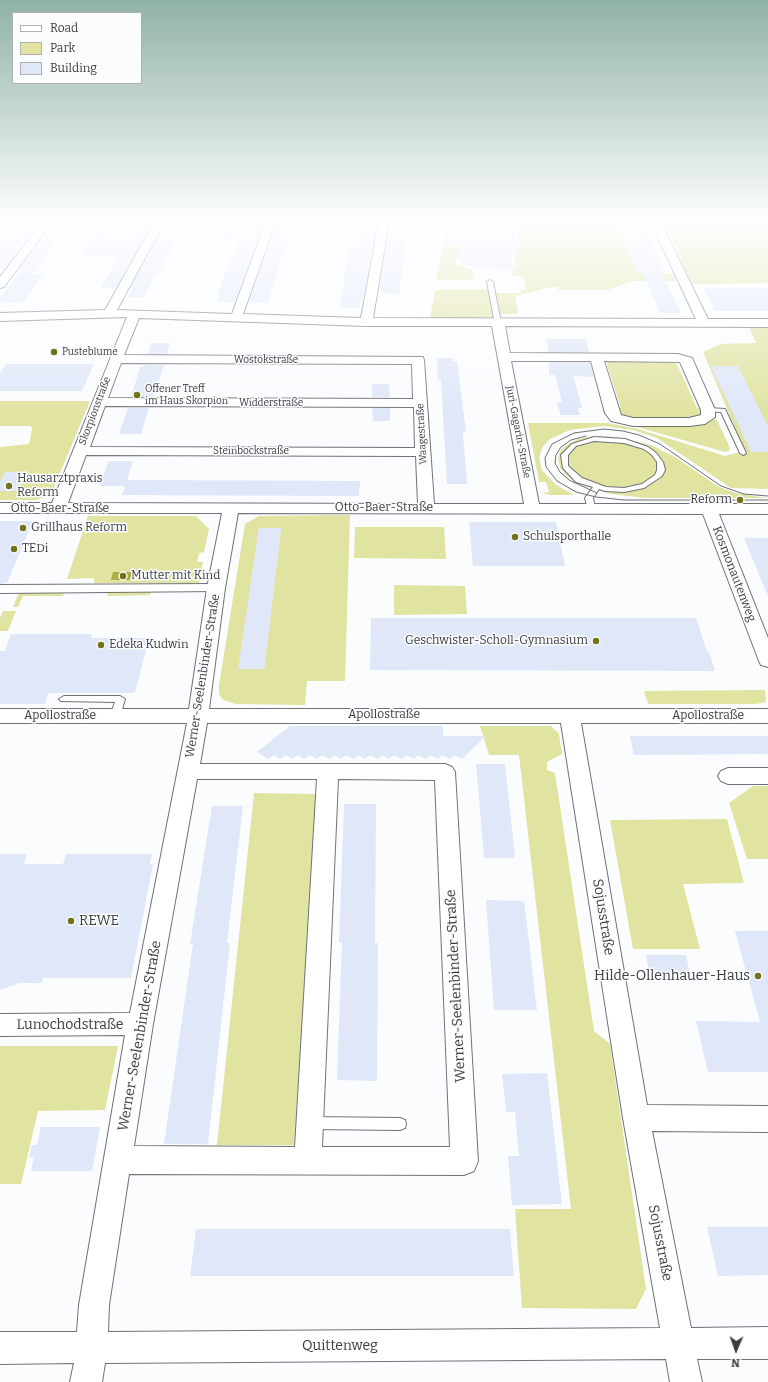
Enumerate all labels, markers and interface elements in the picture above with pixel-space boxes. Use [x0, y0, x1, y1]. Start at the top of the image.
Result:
legend [12, 12, 142, 84]
text: Road [50, 21, 78, 35]
text: Park [50, 41, 75, 55]
text: Building [50, 61, 97, 75]
place label: Pusteblume [62, 346, 118, 358]
marker: Pusteblume [49, 347, 59, 357]
street label: Wostokstraße [234, 354, 298, 366]
street label: Skorpionstraße [76, 375, 114, 447]
place label: Offener Treff im Haus Skorpion [145, 383, 228, 406]
street label: Juri-Gagarin-Straße [503, 385, 533, 479]
marker: Offener Treff im Haus Skorpion [132, 390, 142, 400]
street label: Widderstraße [239, 397, 303, 409]
street label: Waagestraße [414, 403, 430, 465]
street label: Steinbockstraße [213, 445, 289, 457]
place label: Hausarztpraxis Reform [17, 472, 102, 500]
marker: Hausarztpraxis Reform [4, 481, 14, 491]
place label: Reform [690, 493, 732, 507]
marker: Reform [735, 495, 745, 505]
street label: Otto-Baer-Straße [335, 501, 433, 515]
street label: Otto-Baer-Straße [11, 502, 109, 516]
place label: Grillhaus Reform [31, 521, 127, 535]
marker: Grillhaus Reform [18, 523, 28, 533]
street label: Kosmonautenweg [709, 524, 759, 624]
place label: Schulsporthalle [523, 530, 611, 544]
marker: Schulsporthalle [510, 532, 520, 542]
place label: TEDi [22, 542, 48, 556]
marker: TEDi [9, 544, 19, 554]
place label: Mutter mit Kind [131, 569, 220, 583]
marker: Mutter mit Kind [118, 571, 128, 581]
street label: Werner-Seelenbinder-Straße [183, 593, 223, 759]
place label: Geschwister-Scholl-Gymnasium [405, 634, 588, 648]
marker: Geschwister-Scholl-Gymnasium [591, 636, 601, 646]
place label: Edeka Kudwin [109, 638, 189, 652]
marker: Edeka Kudwin [96, 640, 106, 650]
street label: Apollostraße [348, 708, 420, 722]
street label: Apollostraße [24, 709, 96, 723]
street label: Apollostraße [672, 709, 744, 723]
street label: Sojusstraße [589, 878, 617, 956]
street label: Werner-Seelenbinder-Straße [443, 889, 469, 1083]
place label: REWE [79, 913, 119, 929]
marker: REWE [66, 916, 76, 926]
street label: Werner-Seelenbinder-Straße [115, 939, 165, 1133]
place label: Hilde-Ollenhauer-Haus [594, 968, 750, 984]
marker: Hilde-Ollenhauer-Haus [753, 971, 763, 981]
street label: Lunochodstraße [17, 1017, 123, 1033]
street label: Sojusstraße [644, 1204, 676, 1282]
north arrow [716, 1330, 756, 1370]
street label: Quittenweg [302, 1338, 378, 1354]
text: N [731, 1356, 740, 1369]

